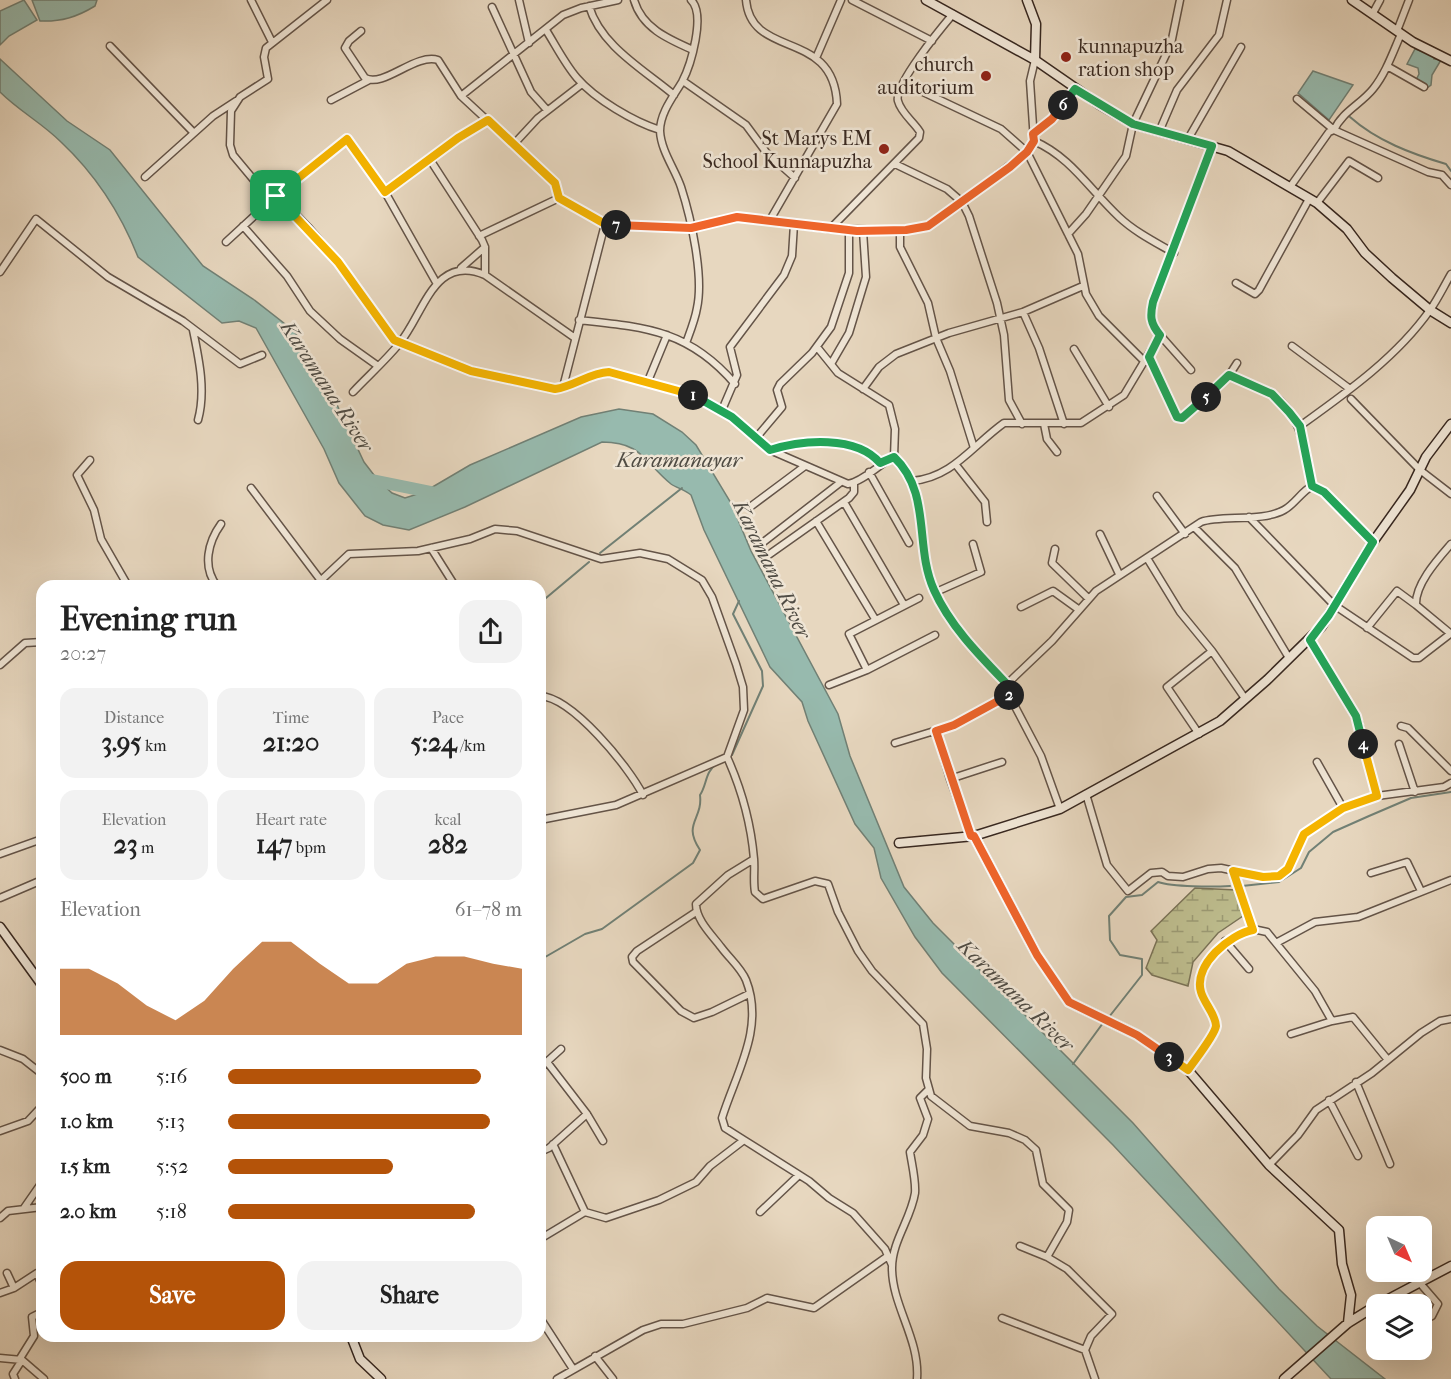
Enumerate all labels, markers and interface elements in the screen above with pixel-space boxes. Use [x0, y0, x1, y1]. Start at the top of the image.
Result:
place label: kunnapuzha ration shop [1078, 35, 1184, 81]
marker: kunnapuzha ration shop [1059, 50, 1073, 64]
place label: church auditorium [878, 53, 975, 99]
marker: church auditorium [979, 69, 993, 83]
pin: 6 [1048, 90, 1078, 120]
text: 6 [1059, 95, 1067, 114]
place label: St Marys EM School Kunnapuzha [703, 127, 873, 173]
marker: St Marys EM School Kunnapuzha [877, 142, 891, 156]
pin [250, 170, 301, 221]
icon: arrive [259, 179, 292, 212]
pin: 7 [601, 210, 631, 240]
text: 7 [612, 215, 620, 234]
water label: Karamana River [275, 314, 379, 457]
pin: 1 [678, 380, 708, 410]
pin: 5 [1191, 382, 1221, 412]
text: 1 [690, 385, 696, 404]
text: 5 [1203, 387, 1209, 406]
water label: Karamanayar [614, 448, 743, 472]
water label: Karamana River [727, 494, 817, 644]
text: Evening run [60, 600, 237, 639]
button: share [459, 600, 522, 663]
text: 20:27 [60, 642, 106, 665]
pin: 2 [994, 680, 1024, 710]
text: 2 [1005, 685, 1013, 704]
text: Distance [104, 708, 164, 727]
text: Time [273, 708, 309, 727]
text: Pace [432, 708, 464, 727]
text: 3.95 [101, 727, 142, 758]
text: 21:20 [263, 727, 319, 758]
text: 5:24 [410, 727, 457, 758]
pin: 4 [1348, 729, 1378, 759]
text: 4 [1358, 734, 1368, 753]
text: km [142, 736, 167, 755]
text: /km [457, 736, 486, 755]
text: Elevation [102, 810, 166, 829]
text: Heart rate [255, 810, 327, 829]
text: kcal [435, 810, 461, 829]
text: 23 [114, 829, 138, 860]
text: 147 [256, 829, 292, 860]
text: 282 [428, 829, 468, 860]
text: m [138, 838, 154, 857]
text: bpm [292, 838, 326, 857]
text: Elevation [60, 898, 141, 921]
text: 61–78 m [455, 898, 522, 921]
water label: Karamana River [952, 932, 1080, 1057]
pin: 3 [1154, 1042, 1184, 1072]
text: 3 [1166, 1047, 1172, 1066]
text: 500 m [60, 1065, 112, 1088]
text: 5:16 [156, 1065, 187, 1088]
text: 1.0 km [60, 1110, 113, 1133]
text: 5:13 [156, 1110, 185, 1133]
text: 1.5 km [60, 1155, 110, 1178]
text: 5:52 [156, 1155, 188, 1178]
text: 2.0 km [60, 1200, 116, 1223]
text: 5:18 [156, 1200, 187, 1223]
north arrow [1366, 1216, 1432, 1282]
map controls [1366, 1216, 1432, 1360]
button: Save [60, 1261, 285, 1330]
button: Share [297, 1261, 522, 1330]
button: layers [1366, 1294, 1432, 1360]

